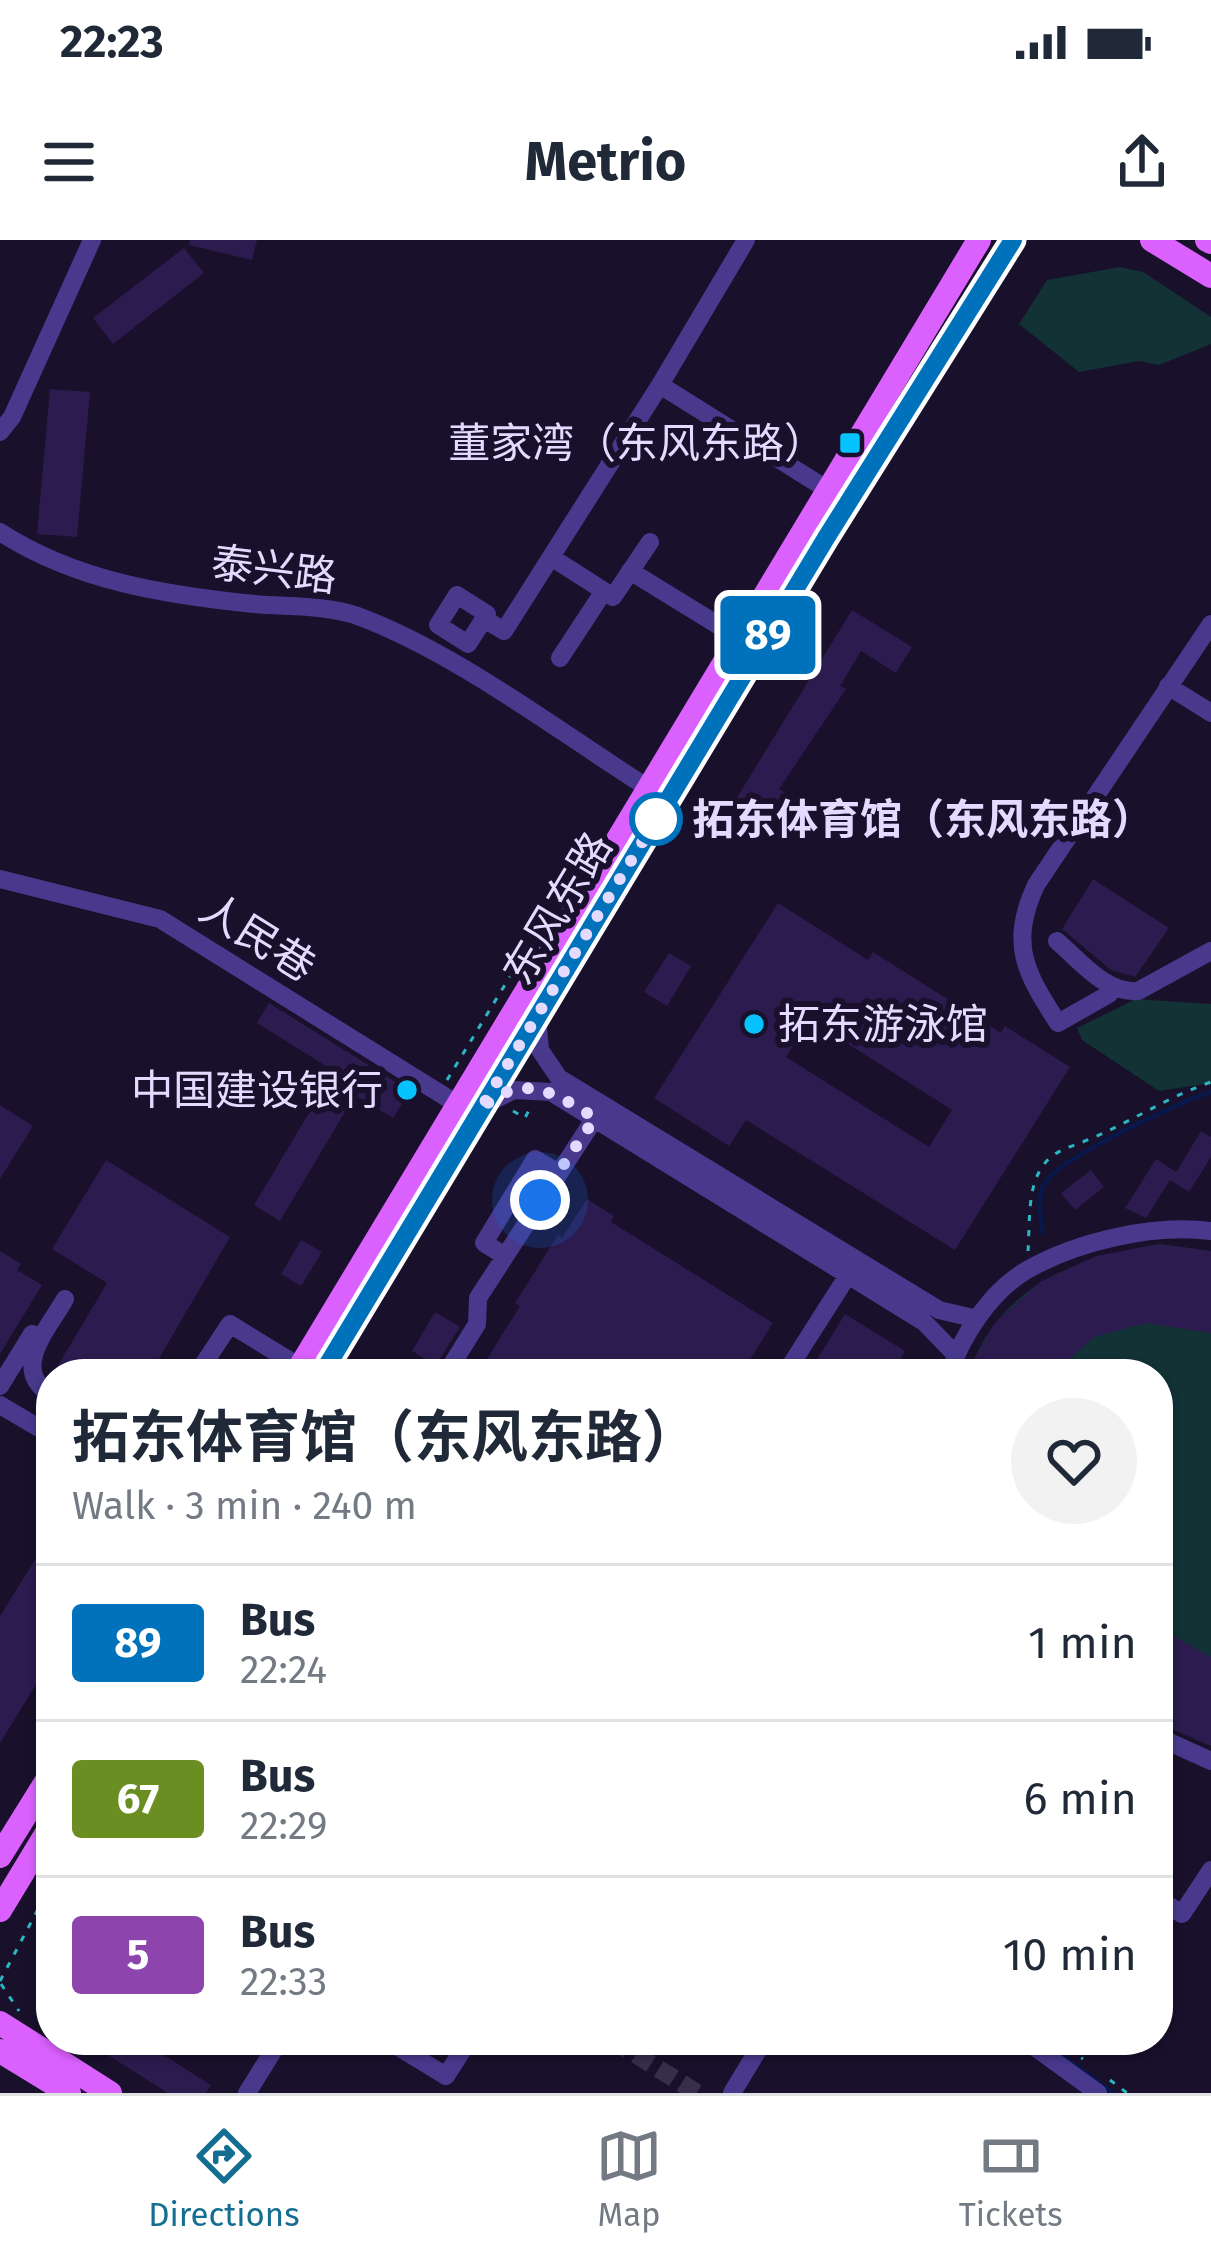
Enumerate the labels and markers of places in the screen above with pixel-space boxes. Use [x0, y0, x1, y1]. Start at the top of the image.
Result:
place label: 董家湾（东风东路） [448, 419, 826, 469]
marker: 董家湾（东风东路） [837, 430, 863, 456]
marker: 拓东体育馆（东风东路） [631, 794, 681, 844]
place label: 拓东体育馆（东风东路） [692, 795, 1154, 845]
place label: 拓东游泳馆 [778, 1000, 988, 1050]
marker: 拓东游泳馆 [741, 1011, 767, 1037]
place label: 中国建设银行 [131, 1066, 383, 1116]
marker: 中国建设银行 [394, 1077, 420, 1103]

